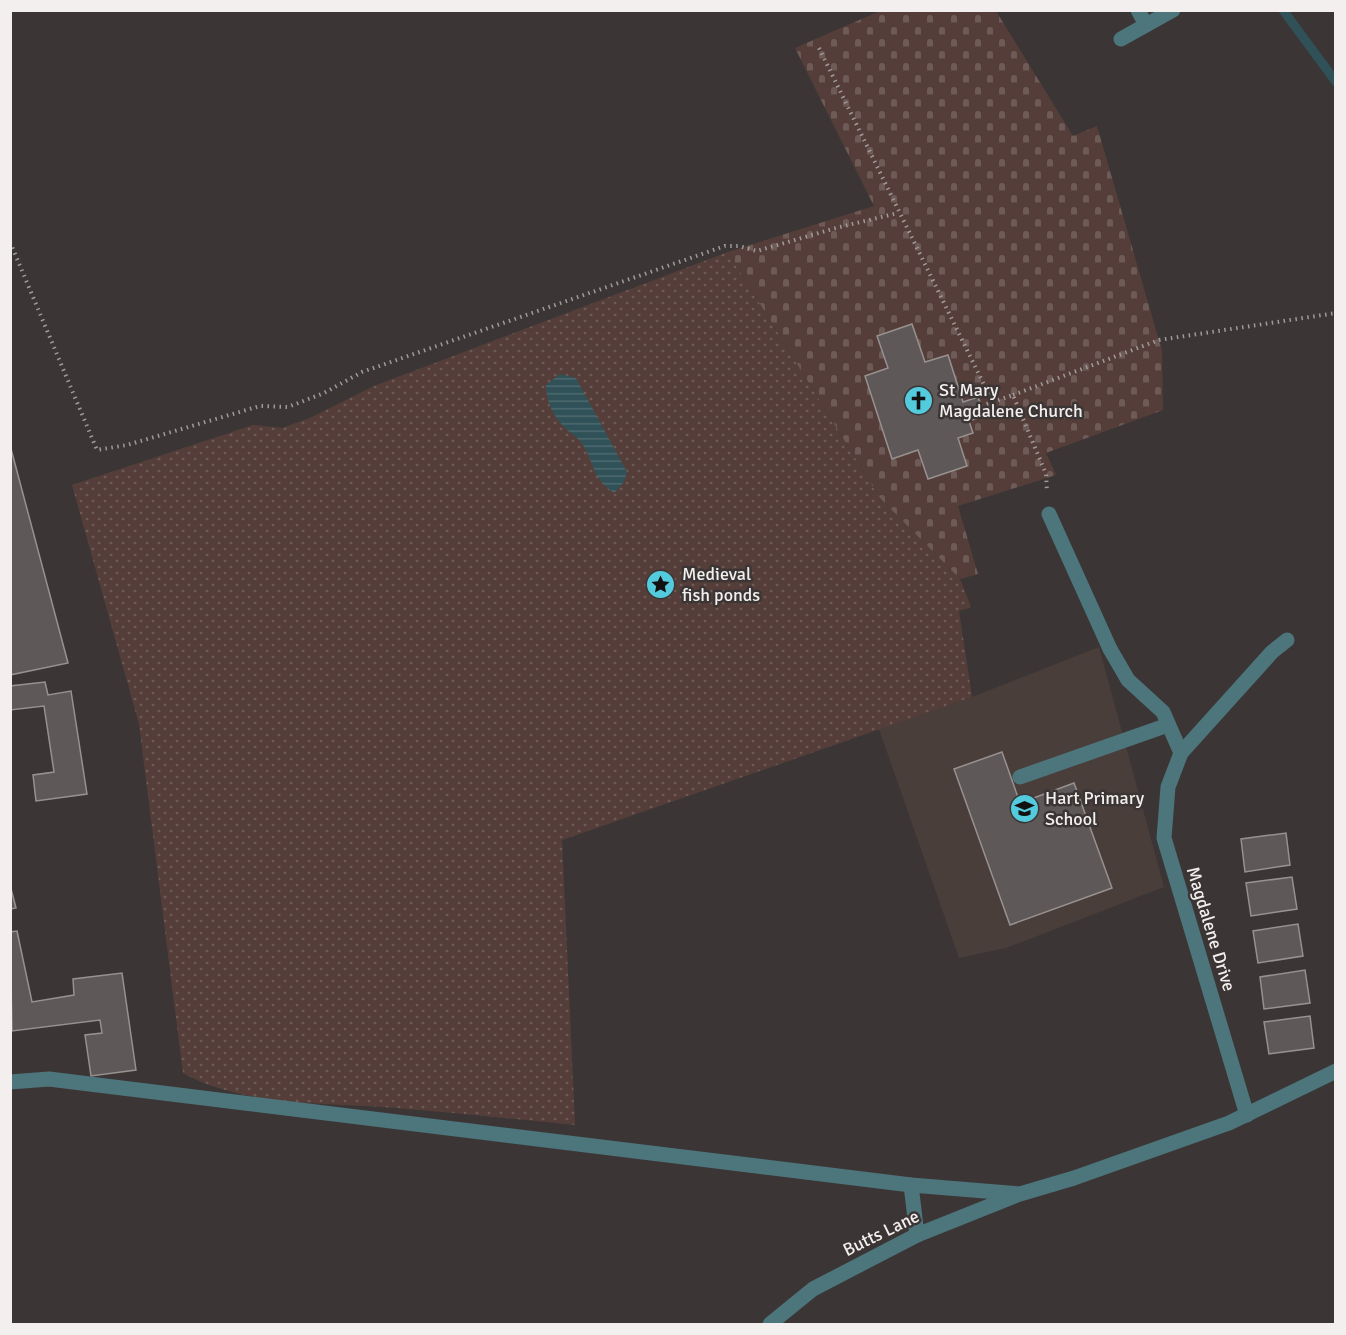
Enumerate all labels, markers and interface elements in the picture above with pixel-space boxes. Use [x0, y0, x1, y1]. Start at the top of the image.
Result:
place label: St Mary Magdalene Church [939, 379, 1083, 422]
church icon: St Mary Magdalene Church [902, 384, 934, 416]
place label: Medieval fish ponds [682, 563, 760, 606]
place icon: Medieval fish ponds [645, 568, 677, 600]
place label: Hart Primary School [1045, 787, 1145, 830]
school or university icon: Hart Primary School [1008, 792, 1040, 824]
street label: Magdalene Drive [1182, 864, 1240, 994]
street label: Butts Lane [839, 1205, 923, 1261]

